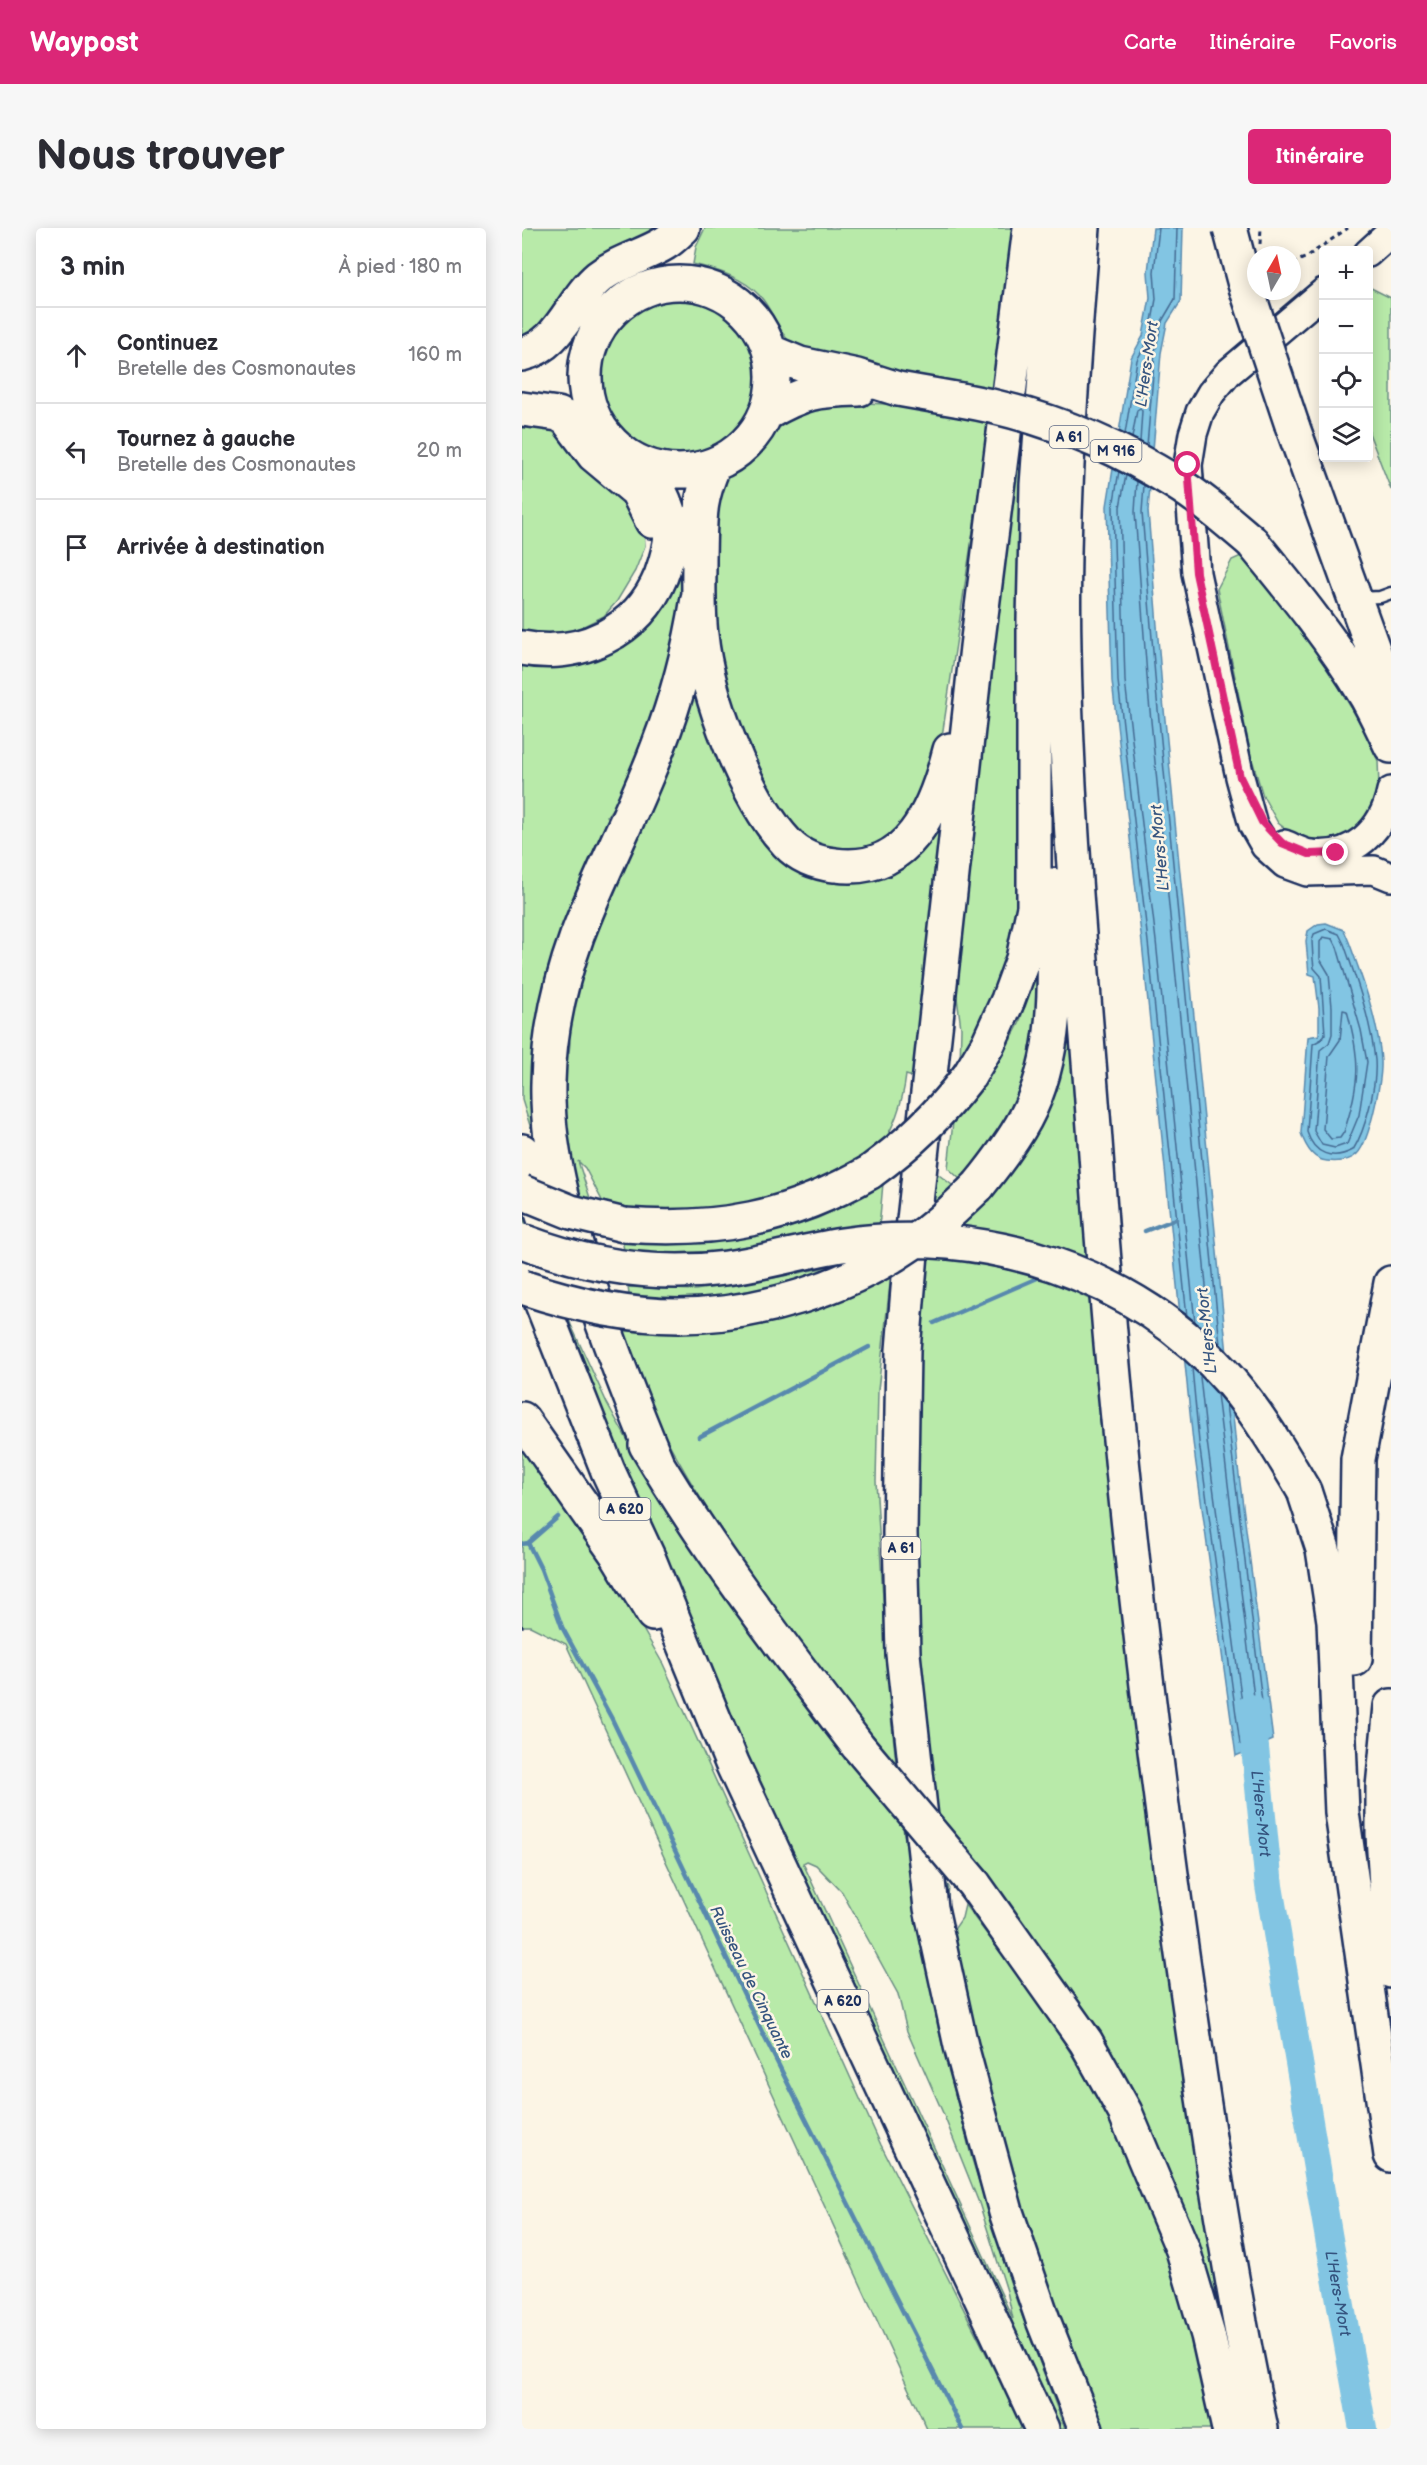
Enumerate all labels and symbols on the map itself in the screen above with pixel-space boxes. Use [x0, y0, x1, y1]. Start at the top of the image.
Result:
north arrow [1247, 246, 1301, 300]
water label: L'Hers-Mort [1132, 319, 1163, 408]
road number: A 61 [1050, 426, 1088, 448]
road number: M 916 [1090, 440, 1142, 462]
route start [1174, 451, 1200, 477]
water label: L'Hers-Mort [1147, 803, 1174, 892]
route end [1322, 839, 1348, 865]
water label: L'Hers-Mort [1193, 1286, 1221, 1375]
road number: A 620 [600, 1498, 650, 1520]
road number: A 61 [882, 1537, 920, 1559]
water label: L'Hers-Mort [1246, 1770, 1274, 1859]
water label: Ruisseau de Cinquante [705, 1903, 796, 2062]
road number: A 620 [818, 1990, 868, 2012]
water label: L'Hers-Mort [1320, 2249, 1354, 2339]

